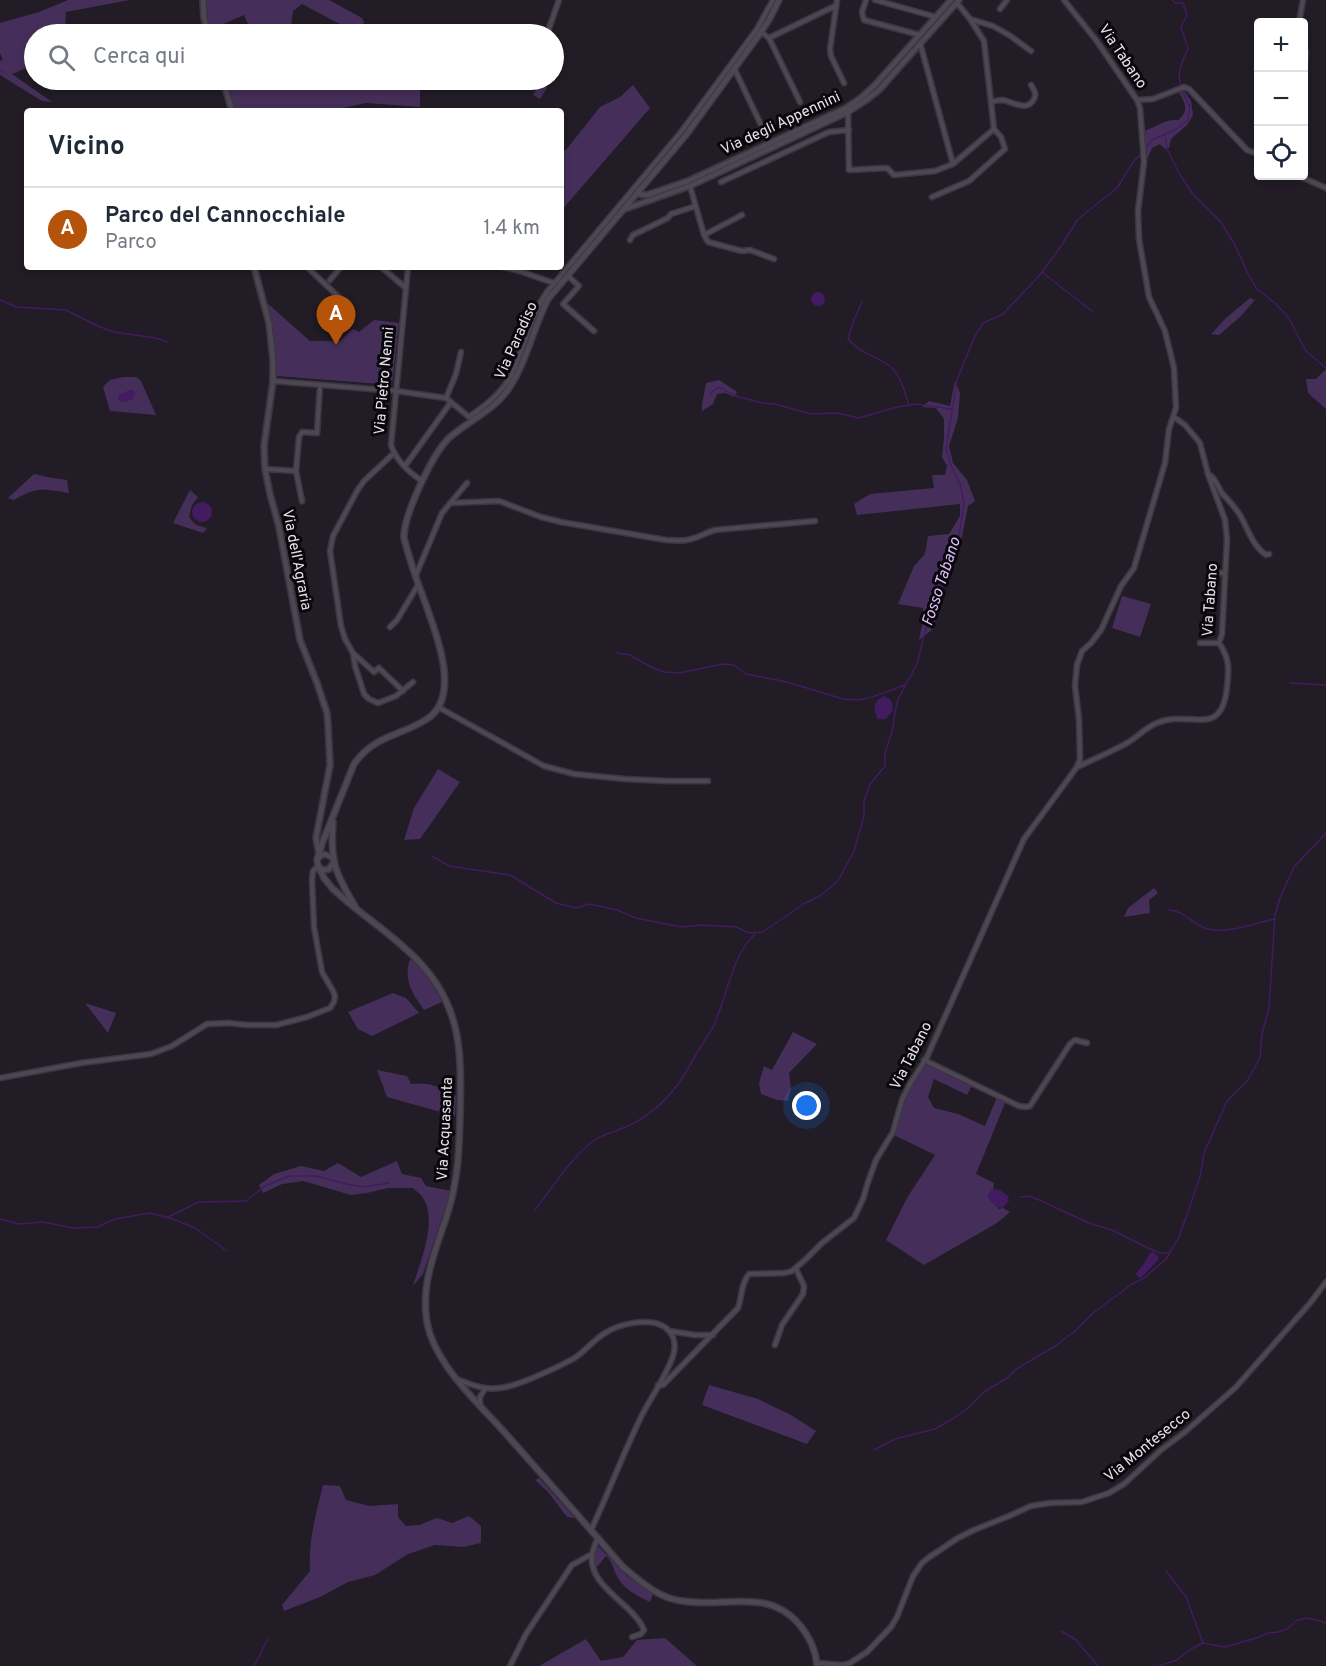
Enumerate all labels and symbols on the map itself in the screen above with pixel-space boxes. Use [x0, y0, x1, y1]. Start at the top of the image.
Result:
street label: Via Tabano [1093, 21, 1151, 93]
street label: Via degli Appennini [718, 88, 844, 160]
pin: A [316, 296, 356, 345]
street label: Via Paradiso [491, 299, 543, 383]
street label: Via Pietro Nenni [371, 326, 399, 436]
street label: Via dell'Agraria [277, 508, 315, 612]
water label: Fosso Tabano [918, 535, 966, 629]
street label: Via Tabano [1199, 563, 1223, 637]
street label: Via Tabano [887, 1019, 937, 1093]
street label: Via Acquasanta [434, 1077, 458, 1181]
your location [792, 1091, 821, 1120]
street label: Via Montesecco [1101, 1405, 1195, 1487]

